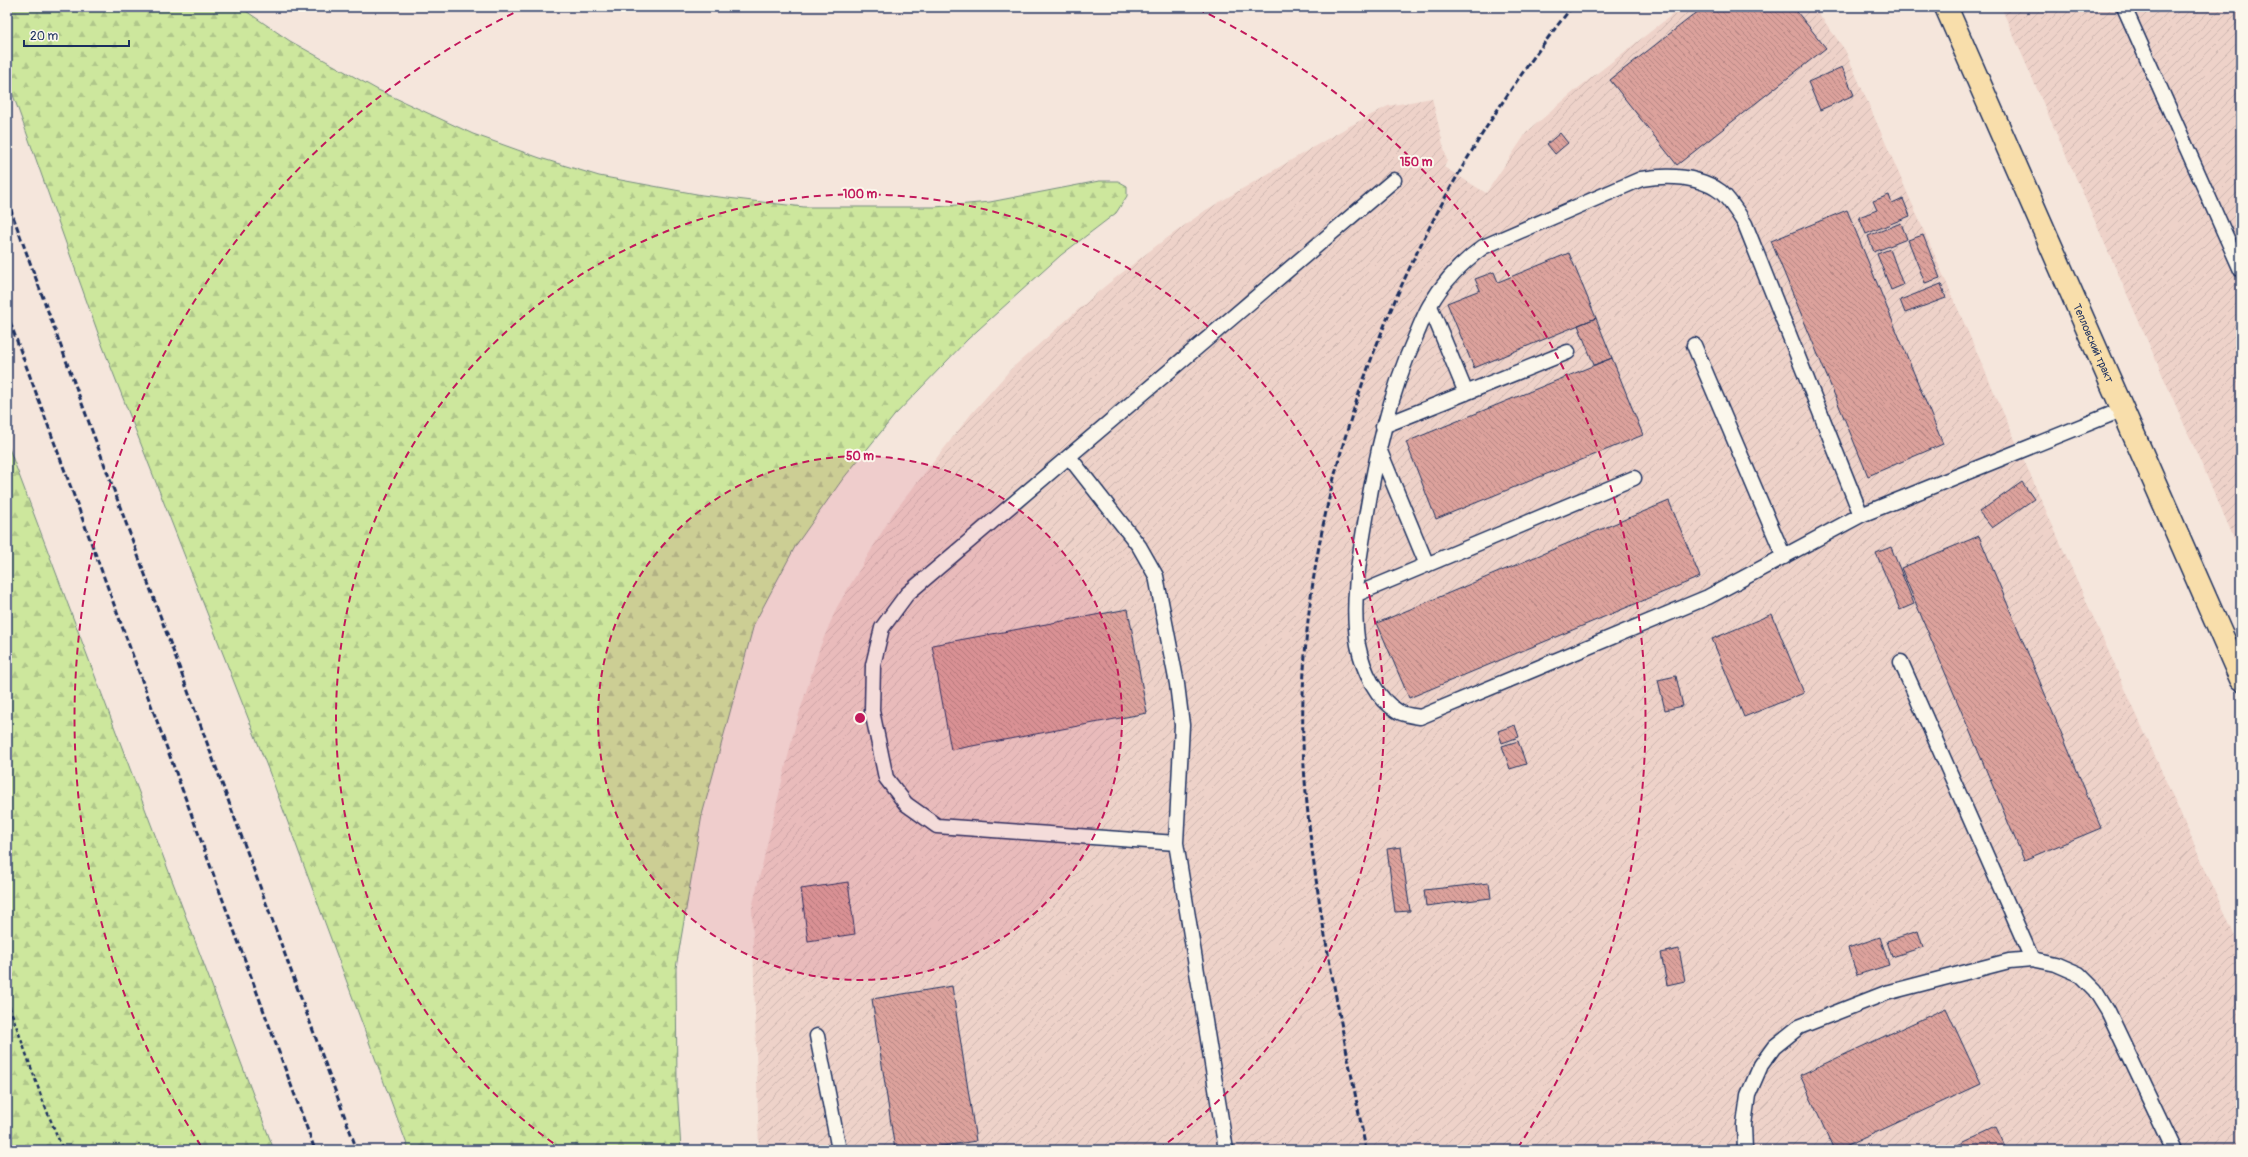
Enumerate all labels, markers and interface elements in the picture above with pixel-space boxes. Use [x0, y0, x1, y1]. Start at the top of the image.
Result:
scale bar [24, 22, 129, 48]
text: 20 m [30, 29, 59, 44]
text: 150 m [1400, 155, 1433, 170]
text: 100 m [843, 187, 878, 202]
street label: Тепловский тракт [2070, 301, 2117, 385]
text: 50 m [846, 449, 874, 464]
centre of rings [853, 711, 867, 725]

